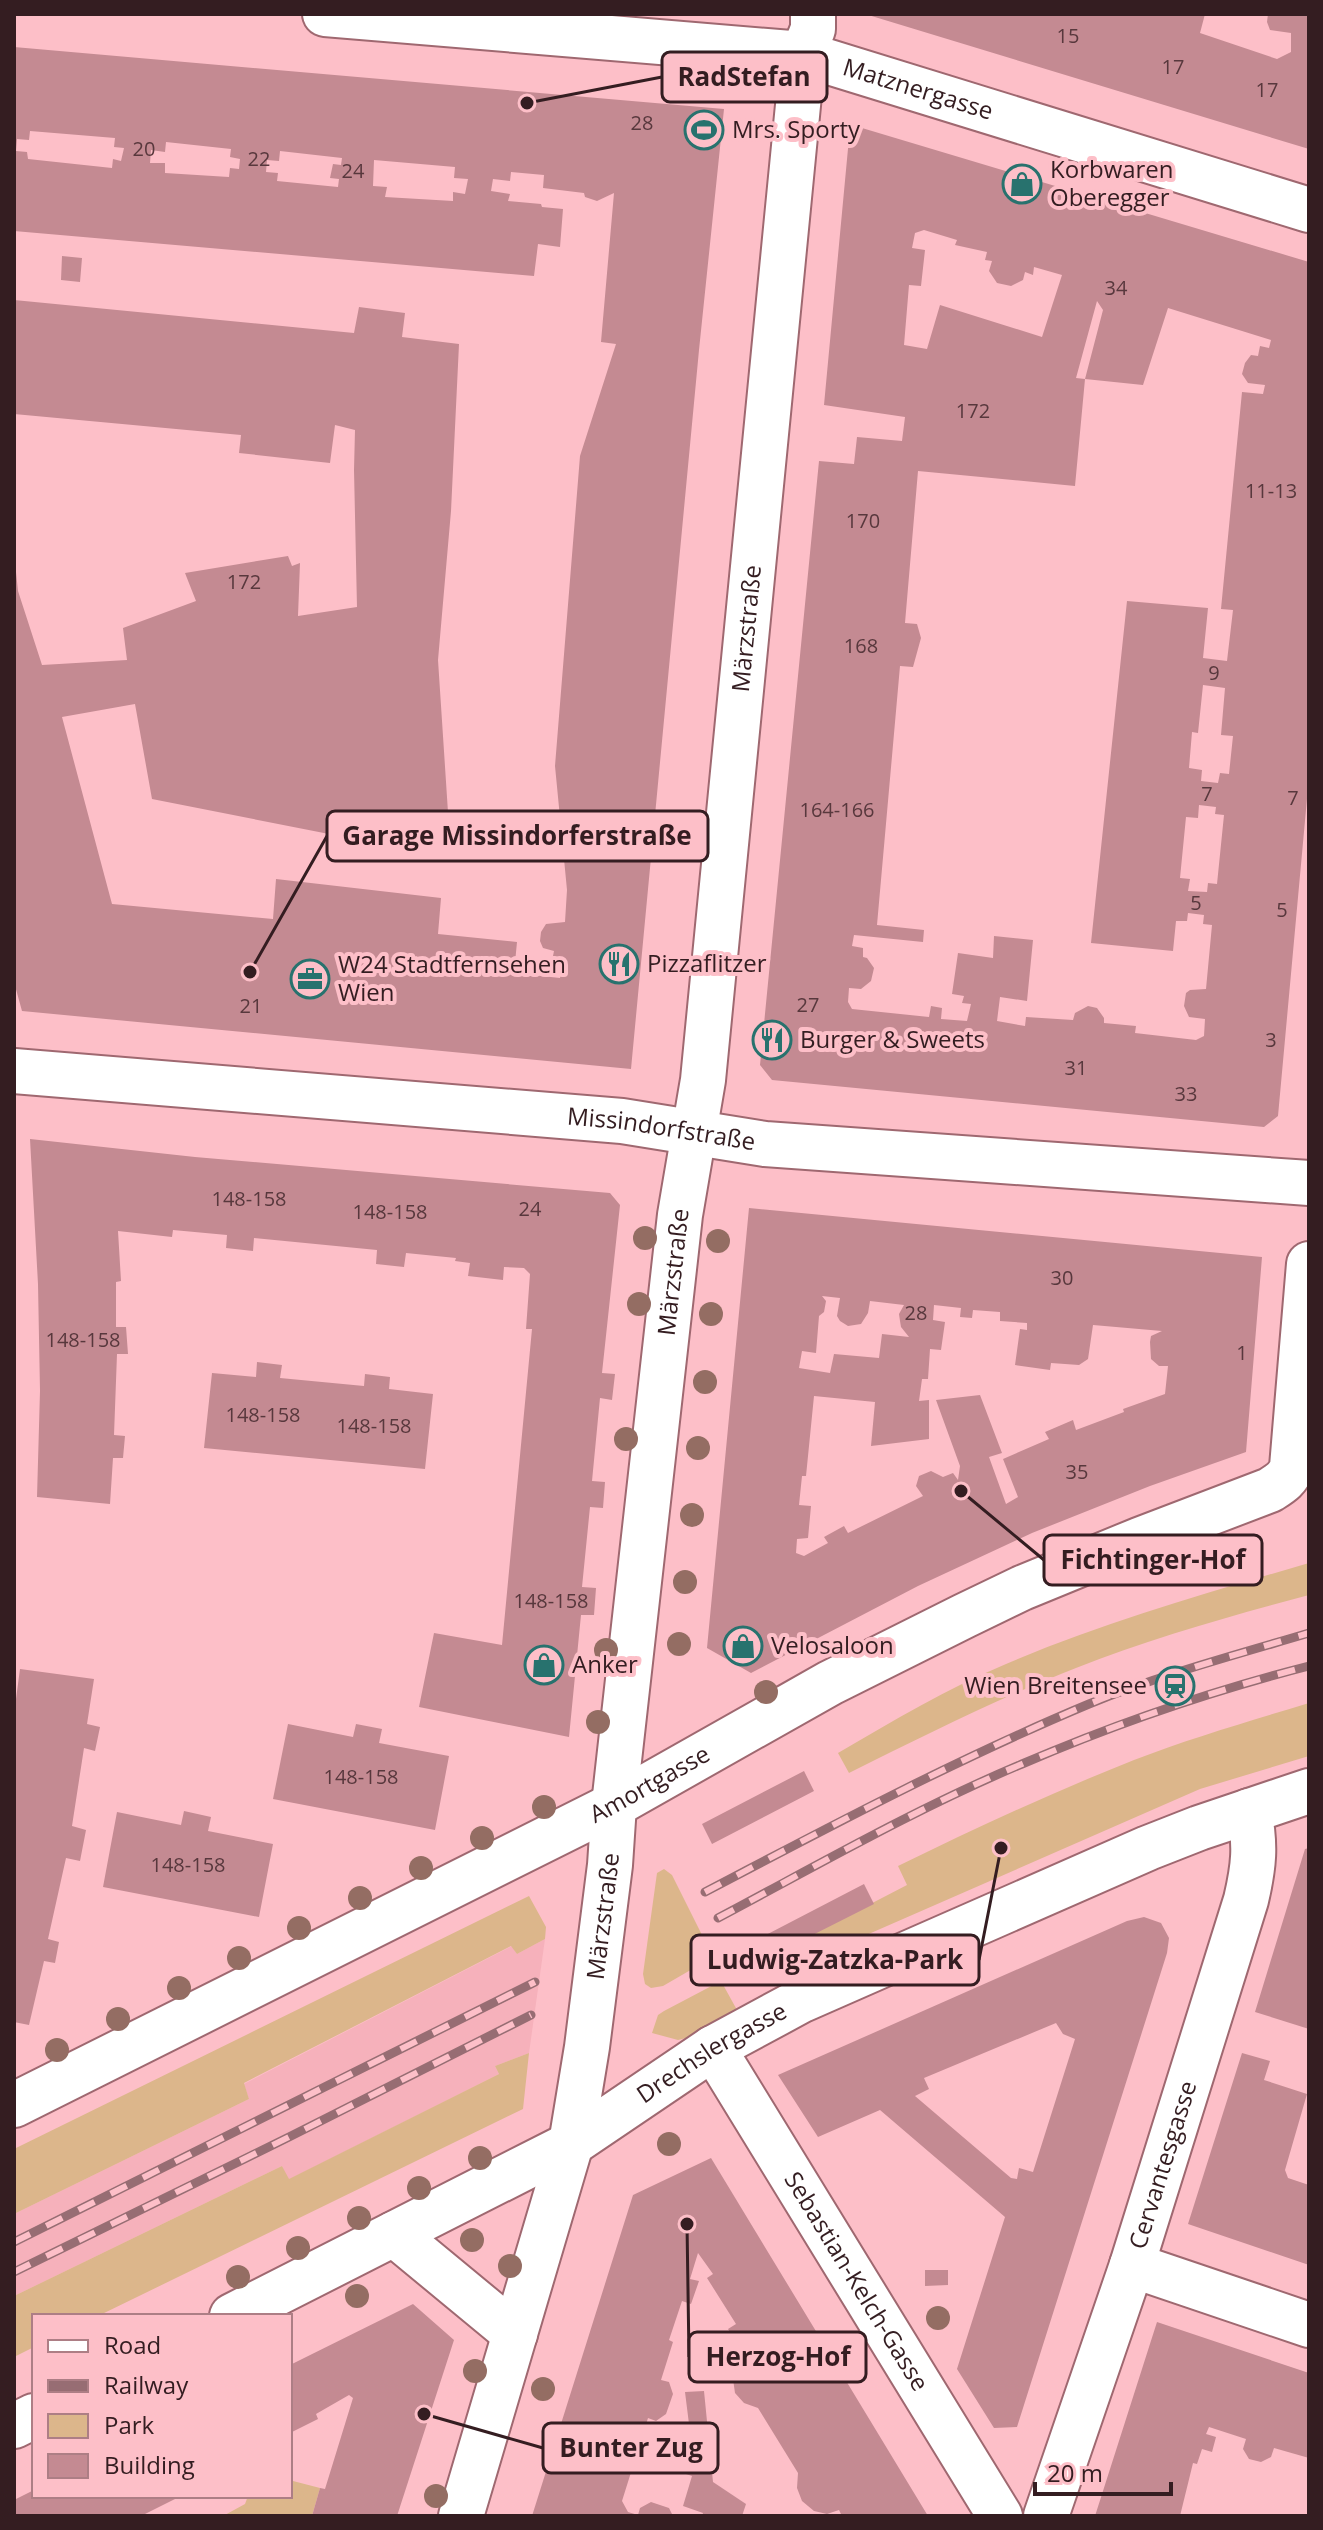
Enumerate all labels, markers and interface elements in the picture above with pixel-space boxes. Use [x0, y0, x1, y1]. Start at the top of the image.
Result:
house number: 15 [1057, 22, 1079, 49]
street label: Matznergasse [839, 49, 998, 127]
callout: RadStefan [662, 52, 827, 102]
house number: 17 [1162, 53, 1184, 80]
text: RadStefan [677, 58, 811, 94]
house number: 17 [1256, 76, 1278, 103]
house number: 28 [631, 109, 653, 136]
sports icon: Mrs. Sporty [683, 109, 725, 151]
place label: Mrs. Sporty [732, 112, 861, 145]
house number: 20 [133, 135, 155, 162]
house number: 22 [248, 145, 270, 172]
place label: Korbwaren Oberegger [1050, 152, 1174, 213]
house number: 24 [342, 157, 365, 184]
shop icon: Korbwaren Oberegger [1001, 163, 1043, 205]
house number: 34 [1105, 274, 1128, 301]
house number: 172 [956, 397, 990, 424]
house number: 11-13 [1245, 477, 1297, 504]
house number: 170 [846, 507, 880, 534]
street label: Märzstraße [723, 563, 768, 694]
house number: 172 [227, 568, 261, 595]
house number: 168 [844, 632, 878, 659]
house number: 9 [1208, 659, 1220, 686]
house number: 7 [1201, 780, 1213, 807]
house number: 7 [1287, 784, 1299, 811]
house number: 164-166 [799, 796, 875, 823]
callout: Garage Missindorferstraße [327, 811, 708, 861]
text: Garage Missindorferstraße [342, 817, 692, 853]
house number: 5 [1190, 889, 1202, 916]
house number: 5 [1276, 896, 1288, 923]
restaurant icon: Pizzaflitzer [598, 943, 640, 985]
place label: Pizzaflitzer [647, 946, 767, 979]
place label: W24 Stadtfernsehen Wien [338, 947, 566, 1008]
office icon: W24 Stadtfernsehen Wien [289, 958, 331, 1000]
house number: 27 [797, 991, 819, 1018]
house number: 21 [240, 992, 262, 1019]
restaurant icon: Burger & Sweets [751, 1019, 793, 1061]
place label: Burger & Sweets [800, 1022, 985, 1055]
house number: 3 [1265, 1026, 1277, 1053]
house number: 31 [1065, 1054, 1087, 1081]
house number: 33 [1175, 1080, 1197, 1107]
street label: Missindorfstraße [566, 1099, 758, 1157]
house number: 148-158 [211, 1185, 287, 1212]
house number: 24 [519, 1195, 542, 1222]
house number: 148-158 [352, 1198, 428, 1225]
street label: Märzstraße [649, 1207, 696, 1337]
house number: 30 [1051, 1264, 1073, 1291]
house number: 28 [905, 1299, 927, 1326]
house number: 148-158 [45, 1326, 121, 1353]
house number: 1 [1236, 1339, 1248, 1366]
house number: 148-158 [225, 1401, 301, 1428]
house number: 148-158 [336, 1412, 412, 1439]
house number: 35 [1066, 1458, 1088, 1485]
callout: Fichtinger-Hof [1044, 1535, 1262, 1585]
text: Fichtinger-Hof [1060, 1541, 1248, 1577]
house number: 148-158 [513, 1587, 589, 1614]
shop icon: Velosaloon [722, 1625, 764, 1667]
place label: Velosaloon [771, 1628, 894, 1661]
shop icon: Anker [523, 1644, 565, 1686]
place label: Anker [572, 1647, 638, 1680]
station icon: Wien Breitensee [1154, 1665, 1196, 1707]
place label: Wien Breitensee [964, 1668, 1147, 1701]
street label: Amortgasse [583, 1736, 715, 1830]
house number: 148-158 [323, 1763, 399, 1790]
house number: 148-158 [150, 1851, 226, 1878]
street label: Märzstraße [578, 1852, 626, 1981]
callout: Ludwig-Zatzka-Park [691, 1935, 979, 1985]
text: Ludwig-Zatzka-Park [707, 1941, 964, 1977]
street label: Drechslergasse [629, 1993, 792, 2110]
street label: Cervantesgasse [1120, 2076, 1204, 2253]
street label: Sebastian-Kelch-Gasse [778, 2165, 937, 2397]
legend [32, 2314, 292, 2498]
text: Road [104, 2328, 161, 2361]
callout: Herzog-Hof [689, 2332, 866, 2382]
text: Herzog-Hof [706, 2338, 852, 2374]
text: Railway [104, 2368, 189, 2401]
text: Park [104, 2408, 155, 2441]
callout: Bunter Zug [543, 2423, 718, 2473]
text: Bunter Zug [559, 2429, 703, 2465]
scale bar [1035, 2446, 1171, 2496]
text: Building [104, 2448, 195, 2481]
text: 20 m [1047, 2456, 1103, 2489]

